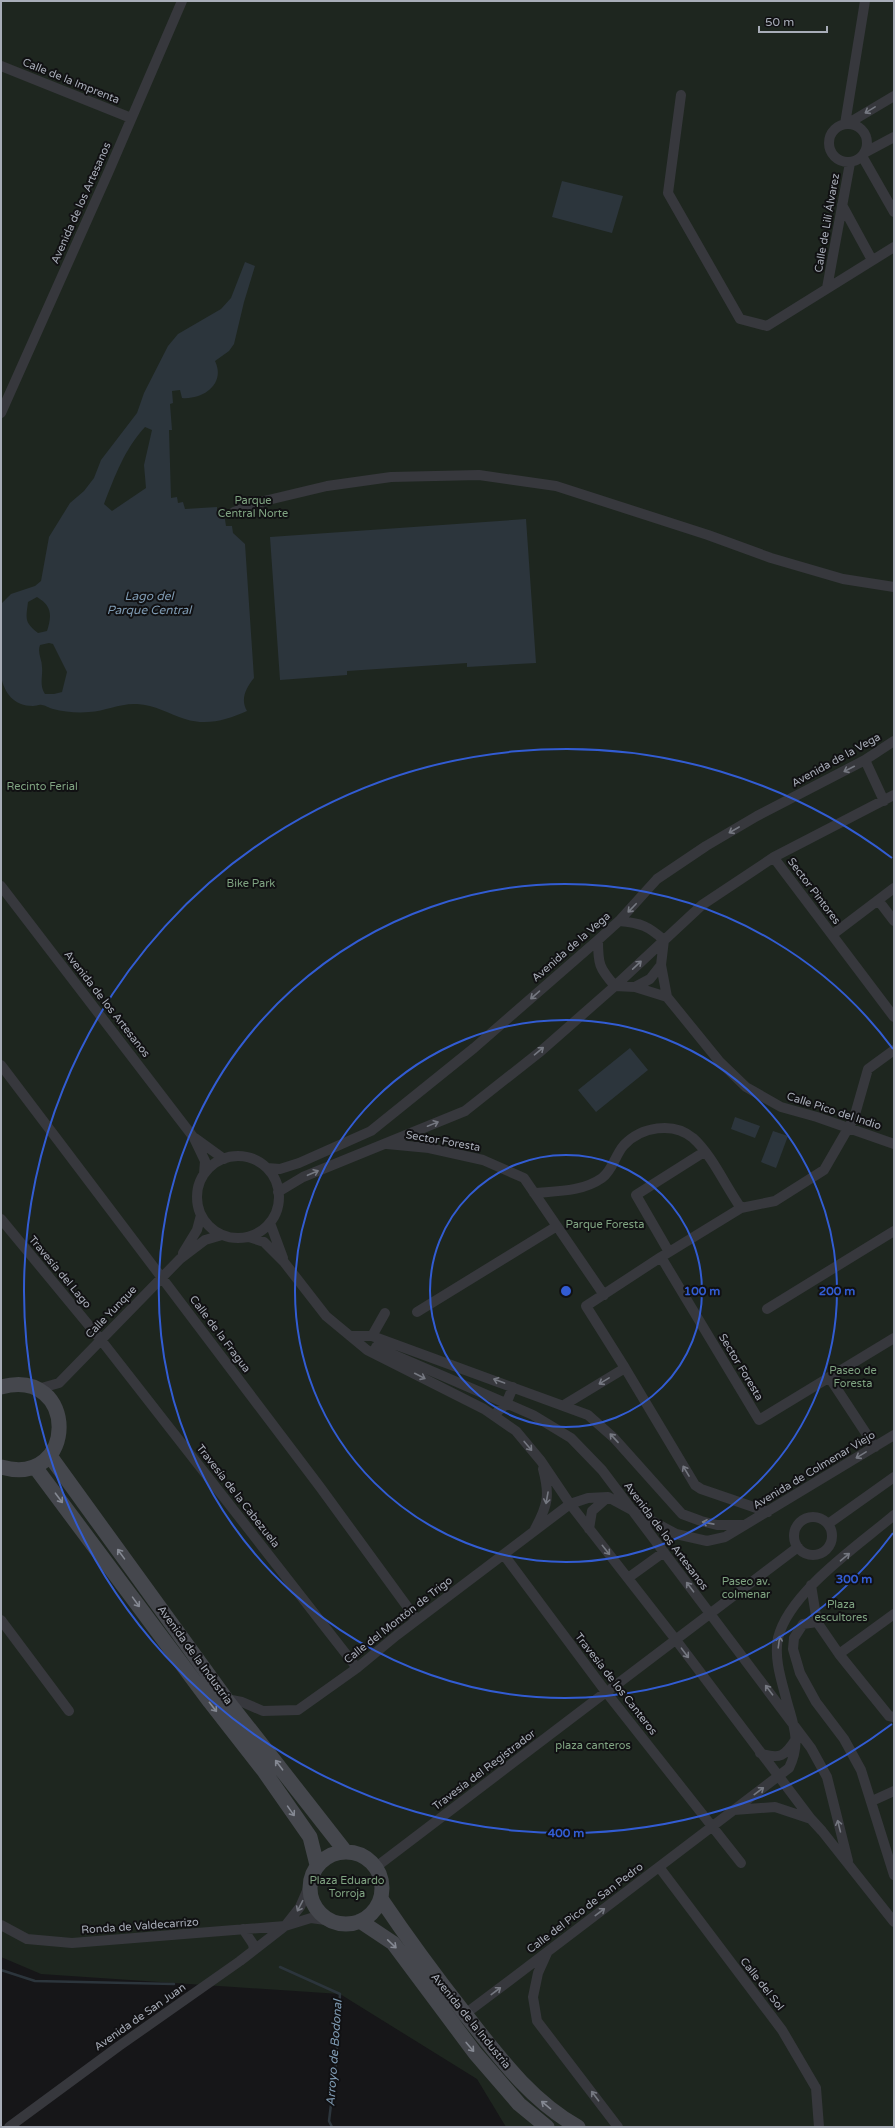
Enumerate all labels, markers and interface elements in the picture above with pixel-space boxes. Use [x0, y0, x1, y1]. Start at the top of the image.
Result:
scale bar [759, 8, 827, 34]
text: 50 m [765, 15, 794, 29]
street label: Calle de la Imprenta [21, 56, 121, 106]
one-way arrow [864, 106, 876, 114]
street label: Avenida de los Artesanos [48, 140, 114, 266]
street label: Calle de Lilí Álvarez [811, 172, 842, 274]
park label: Parque Central Norte [218, 494, 288, 520]
water label: Lago del Parque Central [107, 589, 193, 617]
street label: Avenida de la Vega [789, 730, 883, 790]
one-way arrow [843, 766, 855, 773]
park label: Recinto Ferial [6, 780, 78, 793]
one-way arrow [728, 826, 740, 834]
street label: Sector Pintores [785, 855, 843, 927]
park label: Bike Park [227, 877, 275, 890]
one-way arrow [627, 903, 636, 913]
street label: Avenida de la Vega [529, 909, 613, 985]
street label: Avenida de los Artesanos [61, 948, 153, 1060]
one-way arrow [632, 961, 642, 970]
one-way arrow [530, 990, 540, 1000]
one-way arrow [534, 1047, 545, 1056]
street label: Calle Pico del Indio [785, 1090, 883, 1133]
one-way arrow [426, 1120, 438, 1128]
street label: Sector Foresta [405, 1128, 481, 1154]
one-way arrow [306, 1169, 318, 1177]
park label: Parque Foresta [566, 1218, 644, 1231]
street label: Travesía del Lago [26, 1233, 94, 1311]
street label: Calle Yunque [83, 1283, 139, 1341]
centre of rings [559, 1284, 573, 1298]
text: 100 m [684, 1284, 720, 1298]
text: 200 m [819, 1284, 855, 1298]
street label: Calle de la Fragua [187, 1293, 253, 1375]
street label: Sector Foresta [716, 1331, 766, 1403]
park label: Paseo de Foresta [829, 1364, 877, 1390]
one-way arrow [414, 1373, 426, 1380]
one-way arrow [493, 1377, 505, 1385]
one-way arrow [598, 1377, 610, 1385]
street label: Avenida de Colmenar Viejo [750, 1428, 878, 1512]
one-way arrow [609, 1432, 618, 1443]
one-way arrow [524, 1440, 533, 1451]
street label: Travesía de la Cabezuela [194, 1442, 282, 1550]
one-way arrow [855, 1452, 867, 1460]
one-way arrow [682, 1465, 690, 1477]
street label: Avenida de los Artesanos [621, 1480, 711, 1592]
one-way arrow [543, 1491, 551, 1504]
one-way arrow [55, 1492, 63, 1503]
one-way arrow [702, 1518, 715, 1526]
one-way arrow [601, 1545, 610, 1555]
one-way arrow [117, 1549, 125, 1560]
one-way arrow [840, 1552, 850, 1561]
text: 300 m [836, 1572, 872, 1586]
street label: Calle del Montón de Trigo [341, 1573, 455, 1666]
park label: Paseo av. colmenar [722, 1575, 771, 1601]
one-way arrow [686, 1581, 694, 1592]
one-way arrow [132, 1597, 140, 1608]
park label: Plaza escultores [814, 1598, 868, 1624]
street label: Avenida de la Industria [155, 1603, 235, 1707]
street label: Travesía de los Canteros [572, 1630, 660, 1738]
one-way arrow [775, 1636, 783, 1649]
one-way arrow [681, 1647, 689, 1658]
one-way arrow [764, 1685, 773, 1696]
one-way arrow [209, 1701, 218, 1712]
street label: Travesía del Registrador [430, 1727, 539, 1813]
park label: plaza canteros [555, 1739, 631, 1752]
one-way arrow [275, 1759, 283, 1770]
one-way arrow [753, 1787, 764, 1795]
one-way arrow [287, 1805, 295, 1816]
one-way arrow [835, 1820, 843, 1833]
text: 400 m [548, 1826, 584, 1840]
street label: Calle del Pico de San Pedro [524, 1860, 646, 1956]
park label: Plaza Eduardo Torroja [309, 1874, 385, 1900]
one-way arrow [295, 1900, 303, 1912]
one-way arrow [594, 1908, 605, 1916]
street label: Ronda de Valdecarrizo [81, 1915, 199, 1937]
one-way arrow [387, 1939, 397, 1949]
street label: Calle del Sol [737, 1955, 787, 2013]
street label: Avenida de la Industria [429, 1971, 513, 2071]
street label: Avenida de San Juan [92, 1981, 188, 2053]
one-way arrow [491, 1986, 502, 1995]
water label: Arroyo de Bodonal [323, 1997, 345, 2107]
one-way arrow [466, 2042, 475, 2053]
one-way arrow [590, 2091, 599, 2102]
one-way arrow [541, 2101, 552, 2110]

